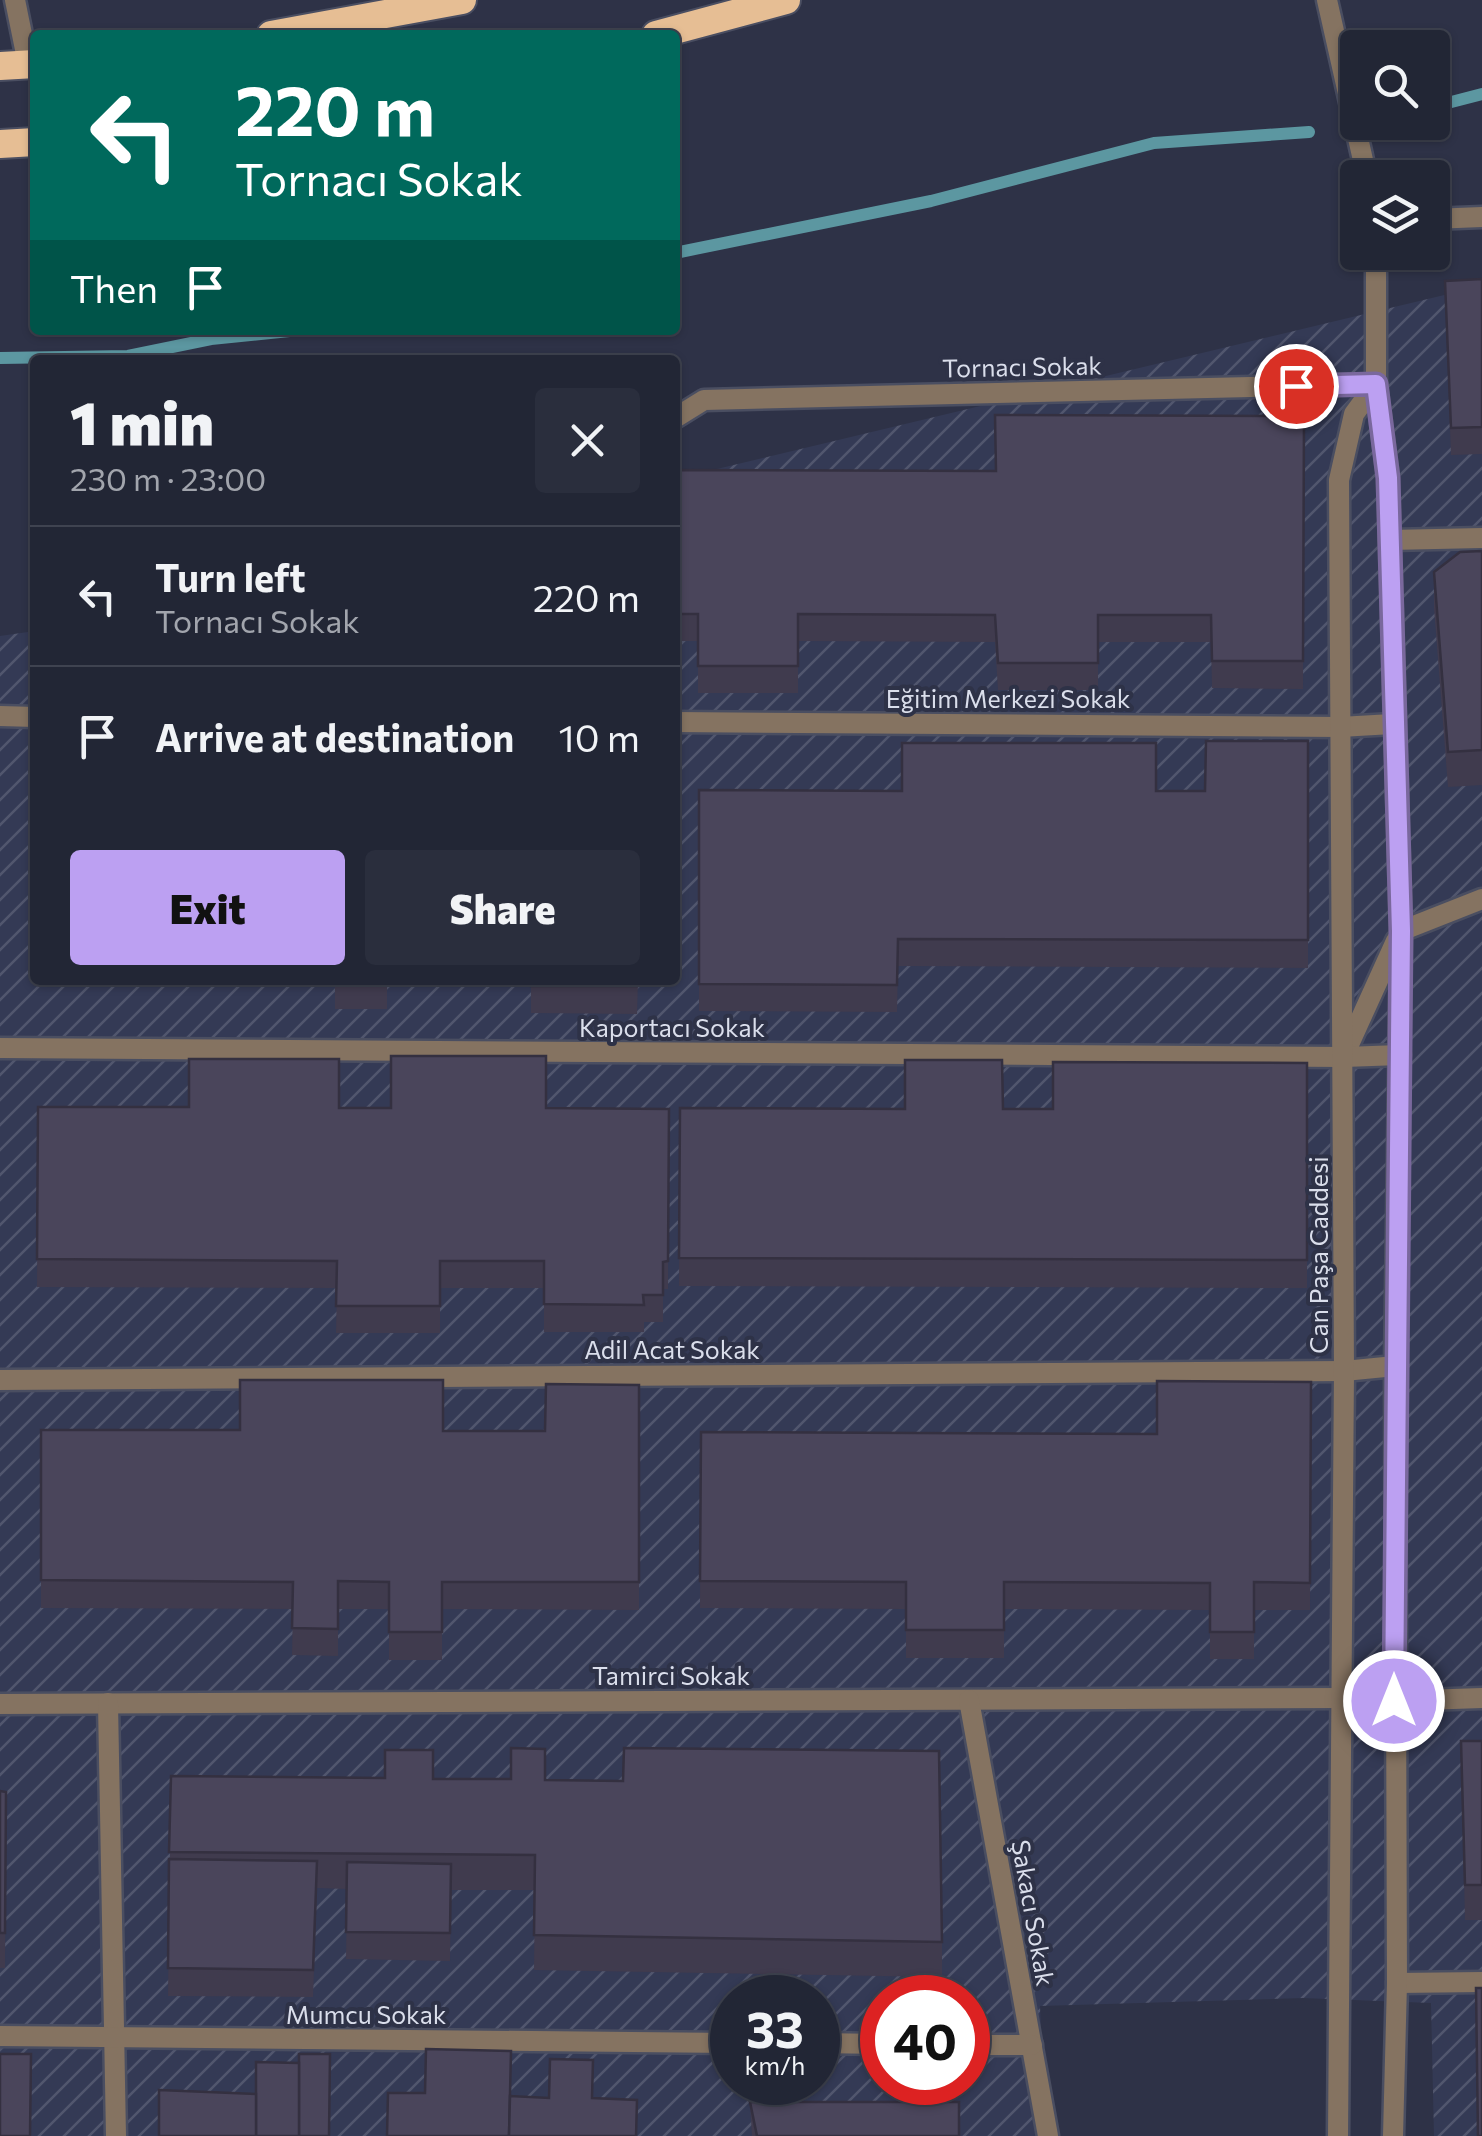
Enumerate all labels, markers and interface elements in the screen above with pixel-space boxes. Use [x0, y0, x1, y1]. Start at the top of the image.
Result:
map controls [1340, 30, 1450, 270]
button: search [1340, 30, 1450, 140]
text: 220 m [235, 65, 435, 150]
icon: left [70, 70, 200, 200]
text: Tornacı Sokak [235, 150, 523, 205]
button: layers [1340, 160, 1450, 270]
icon: arrive [178, 260, 233, 315]
text: Then [70, 264, 158, 311]
pin [1254, 344, 1339, 429]
street label: Tornacı Sokak [942, 350, 1103, 382]
icon: arrive [1269, 359, 1324, 414]
text: 1 min [70, 384, 214, 457]
button: close [535, 388, 640, 493]
text: 230 m · 23:00 [70, 458, 266, 498]
text: Turn left [155, 553, 306, 600]
icon: left [70, 569, 125, 624]
text: 220 m [533, 573, 640, 620]
text: Tornacı Sokak [155, 600, 360, 640]
street label: Eğitim Merkezi Sokak [886, 683, 1131, 713]
icon: arrive [70, 709, 125, 764]
text: Arrive at destination [155, 713, 514, 760]
text: 10 m [559, 713, 640, 760]
button: Exit [70, 850, 345, 965]
button: Share [365, 850, 640, 965]
street label: Kaportacı Sokak [579, 1012, 766, 1042]
street label: Can Paşa Caddesi [1303, 1156, 1333, 1354]
street label: Adil Acat Sokak [584, 1334, 760, 1364]
position arrow [1342, 1649, 1446, 1753]
street label: Tamirci Sokak [592, 1660, 750, 1690]
street label: Şakacı Sokak [1006, 1837, 1062, 1989]
speed limit sign: 40 [860, 1975, 990, 2105]
text: 33 [746, 1997, 804, 2058]
street label: Mumcu Sokak [286, 1999, 447, 2029]
text: km/h [745, 2050, 805, 2080]

